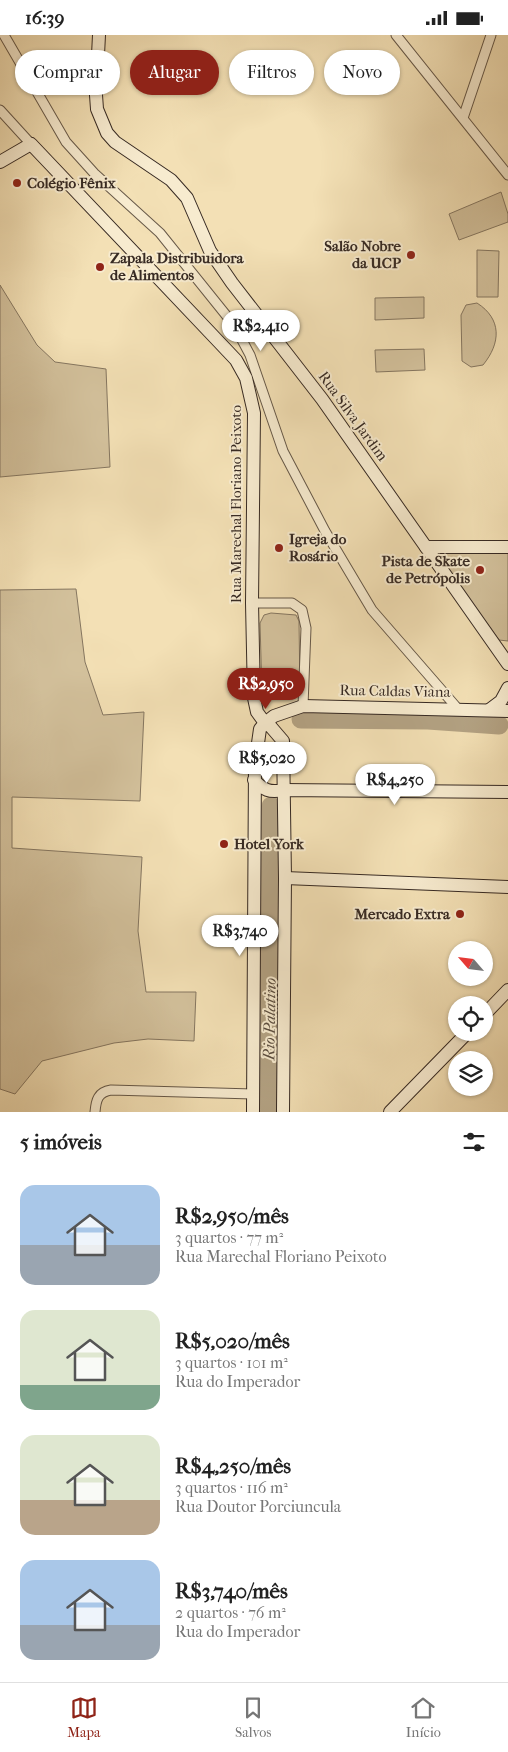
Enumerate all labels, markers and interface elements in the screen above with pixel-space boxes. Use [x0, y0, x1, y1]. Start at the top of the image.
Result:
text: 16:39 [25, 7, 64, 29]
chip: Comprar [15, 50, 120, 95]
chip: Alugar [130, 50, 219, 95]
chip: Filtros [229, 50, 314, 95]
chip: Novo [324, 50, 400, 95]
place label: Colégio Fênix [27, 174, 116, 192]
marker: Colégio Fênix [11, 177, 23, 189]
place label: Salão Nobre da UCP [324, 237, 402, 272]
place label: Zapala Distribuidora de Alimentos [110, 249, 245, 284]
marker: Salão Nobre da UCP [405, 249, 417, 261]
marker: Zapala Distribuidora de Alimentos [94, 261, 106, 273]
pin: R$2,410 [215, 309, 307, 352]
text: R$2,410 [233, 316, 289, 335]
street label: Rua Silva Jardim [314, 368, 392, 465]
street label: Rua Marechal Floriano Peixoto [227, 404, 245, 603]
place label: Igreja do Rosário [289, 530, 347, 565]
marker: Igreja do Rosário [273, 542, 285, 554]
place label: Pista de Skate de Petrópolis [382, 552, 471, 587]
marker: Pista de Skate de Petrópolis [474, 564, 486, 576]
pin: R$2,950 [220, 667, 312, 710]
text: R$2,950 [238, 674, 294, 693]
street label: Rua Caldas Viana [339, 681, 452, 701]
pin: R$5,020 [221, 741, 313, 784]
text: R$5,020 [239, 748, 295, 767]
pin: R$4,250 [349, 763, 441, 806]
text: R$4,250 [366, 770, 424, 789]
place label: Hotel York [234, 835, 305, 853]
marker: Hotel York [218, 838, 230, 850]
place label: Mercado Extra [354, 905, 451, 923]
marker: Mercado Extra [454, 908, 466, 920]
pin: R$3,740 [194, 915, 286, 957]
text: R$3,740 [213, 921, 267, 940]
north arrow [448, 941, 492, 986]
map controls [448, 941, 493, 1096]
water label: Rio Palatino [259, 978, 280, 1061]
button: locate [448, 996, 493, 1041]
button: layers [448, 1051, 493, 1096]
icon: filters [460, 1128, 488, 1156]
text: 5 imóveis [20, 1130, 102, 1154]
text: R$2,950/mês [175, 1204, 289, 1228]
icon: home [60, 1205, 120, 1265]
text: 3 quartos · 77 m² [175, 1228, 283, 1247]
text: Rua Marechal Floriano Peixoto [175, 1247, 387, 1266]
text: R$5,020/mês [175, 1329, 290, 1353]
icon: home [60, 1330, 120, 1390]
text: 3 quartos · 101 m² [175, 1353, 288, 1372]
text: Rua do Imperador [175, 1372, 300, 1391]
text: R$4,250/mês [175, 1454, 291, 1478]
icon: home [60, 1455, 120, 1515]
text: 3 quartos · 116 m² [175, 1478, 288, 1497]
text: Rua Doutor Porciuncula [175, 1497, 341, 1516]
text: R$3,740/mês [175, 1579, 288, 1603]
icon: home [60, 1580, 120, 1640]
text: 2 quartos · 76 m² [175, 1603, 286, 1622]
text: Rua do Imperador [175, 1622, 300, 1641]
tab: Mapa [67, 1694, 101, 1741]
tab: Salvos [235, 1694, 271, 1741]
tab: Início [406, 1694, 441, 1741]

